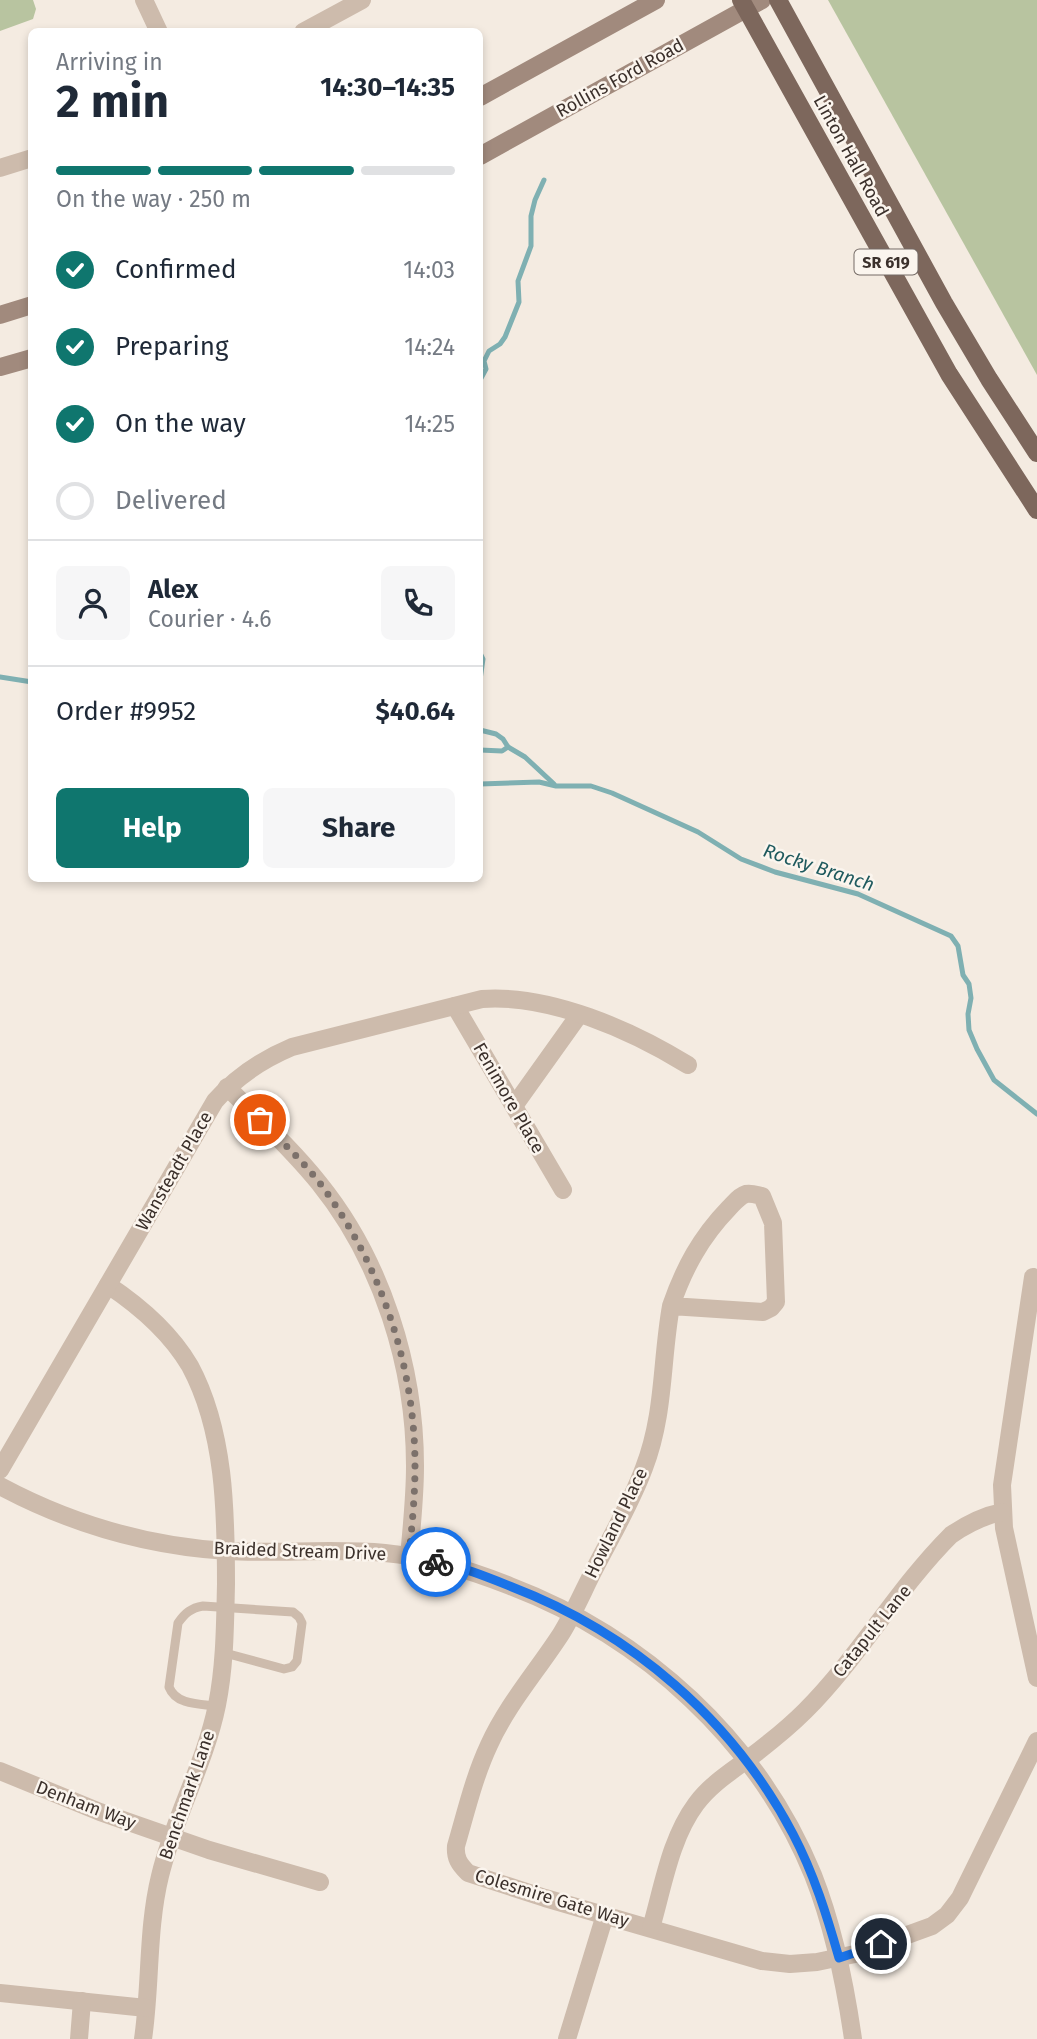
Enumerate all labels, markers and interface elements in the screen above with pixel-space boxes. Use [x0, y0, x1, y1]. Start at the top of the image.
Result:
street label: Rollins Ford Road [552, 34, 688, 122]
text: Arriving in [56, 48, 163, 76]
text: 14:30–14:35 [320, 72, 455, 103]
text: 2 min [56, 74, 169, 129]
street label: Linton Hall Road [809, 91, 893, 221]
text: On the way · 250 m [56, 185, 251, 213]
road number: SR 619 [854, 250, 917, 274]
icon: check [56, 251, 94, 289]
text: Confirmed [115, 254, 236, 285]
text: 14:03 [403, 256, 455, 284]
icon: check [56, 328, 94, 366]
text: Preparing [115, 331, 228, 362]
text: 14:24 [404, 333, 455, 361]
icon: check [56, 405, 94, 443]
text: On the way [115, 408, 246, 439]
text: 14:25 [404, 410, 455, 438]
text: Delivered [115, 485, 227, 516]
button: person [56, 566, 130, 640]
button: phone [381, 566, 455, 640]
text: Alex [148, 574, 198, 605]
text: Courier · 4.6 [148, 605, 272, 633]
text: Order #9952 [56, 696, 196, 727]
text: $40.64 [375, 696, 455, 727]
button: Help [56, 788, 249, 868]
button: Share [263, 788, 455, 868]
water label: Rocky Branch [760, 839, 877, 896]
street label: Fenimore Place [469, 1039, 549, 1157]
pin [230, 1090, 290, 1150]
icon: bag [241, 1101, 279, 1139]
street label: Wansteadt Place [131, 1107, 217, 1235]
street label: Howland Place [580, 1464, 652, 1582]
courier [401, 1527, 471, 1597]
street label: Braided Stream Drive [213, 1537, 387, 1565]
icon: bike [417, 1543, 455, 1581]
street label: Catapult Lane [828, 1580, 916, 1682]
street label: Benchmark Lane [155, 1727, 219, 1863]
street label: Denham Way [33, 1776, 139, 1834]
street label: Colesmire Gate Way [472, 1864, 632, 1932]
pin [851, 1914, 911, 1974]
icon: home [862, 1925, 900, 1963]

